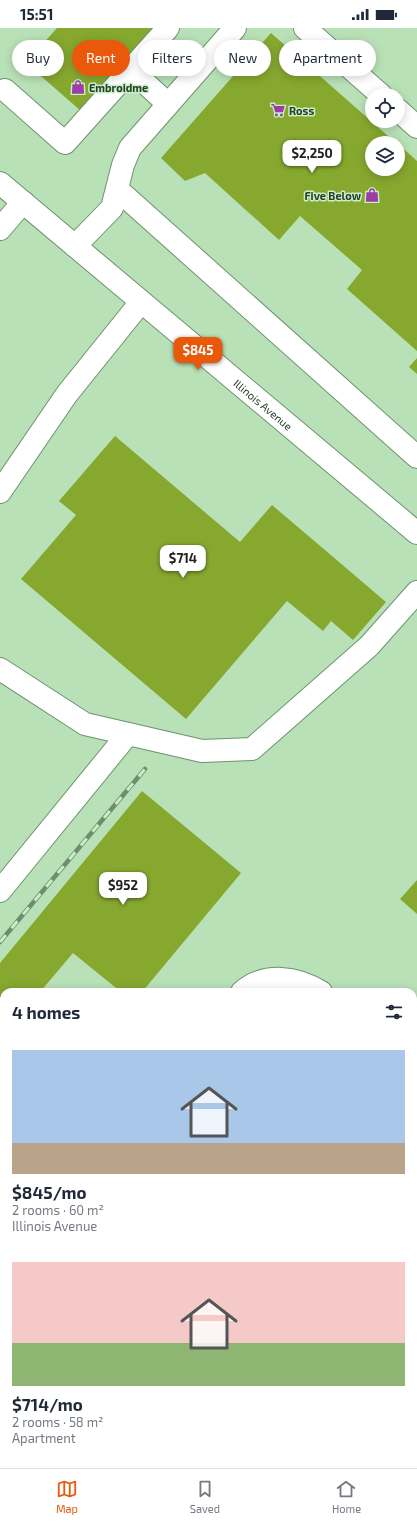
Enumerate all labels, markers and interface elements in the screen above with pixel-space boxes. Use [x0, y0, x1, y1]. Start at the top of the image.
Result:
text: 15:51 [20, 5, 53, 23]
chip: Buy [12, 40, 64, 76]
chip: Rent [72, 40, 130, 76]
chip: Filters [138, 40, 206, 76]
chip: New [214, 40, 271, 76]
chip: Apartment [279, 40, 376, 76]
shop icon: Embroidme [70, 79, 86, 95]
place label: Embroidme [89, 81, 148, 94]
map controls [365, 88, 405, 176]
button: locate [365, 88, 405, 128]
supermarket icon: Ross [270, 102, 286, 118]
place label: Ross [289, 104, 314, 117]
button: layers [365, 136, 405, 176]
pin: $2,250 [279, 140, 345, 174]
text: $2,250 [291, 145, 333, 161]
shop icon: Five Below [364, 187, 380, 203]
place label: Five Below [304, 189, 362, 202]
pin: $845 [174, 337, 222, 371]
text: $845 [182, 342, 214, 358]
street label: Illinois Avenue [232, 376, 295, 432]
pin: $714 [159, 545, 207, 579]
text: $714 [169, 550, 197, 566]
pin: $952 [99, 872, 147, 906]
text: $952 [108, 877, 138, 893]
icon: filters [383, 1001, 405, 1023]
text: 4 homes [12, 1002, 80, 1022]
icon: home [173, 1076, 245, 1148]
text: $845/mo [12, 1182, 87, 1202]
text: 2 rooms · 60 m² [12, 1202, 104, 1218]
text: Illinois Avenue [12, 1218, 97, 1234]
icon: home [173, 1288, 245, 1360]
text: $714/mo [12, 1394, 83, 1414]
text: 2 rooms · 58 m² [12, 1414, 103, 1430]
text: Apartment [12, 1430, 76, 1446]
tab: Map [56, 1478, 78, 1515]
tab: Saved [190, 1478, 220, 1515]
tab: Home [332, 1478, 361, 1515]

